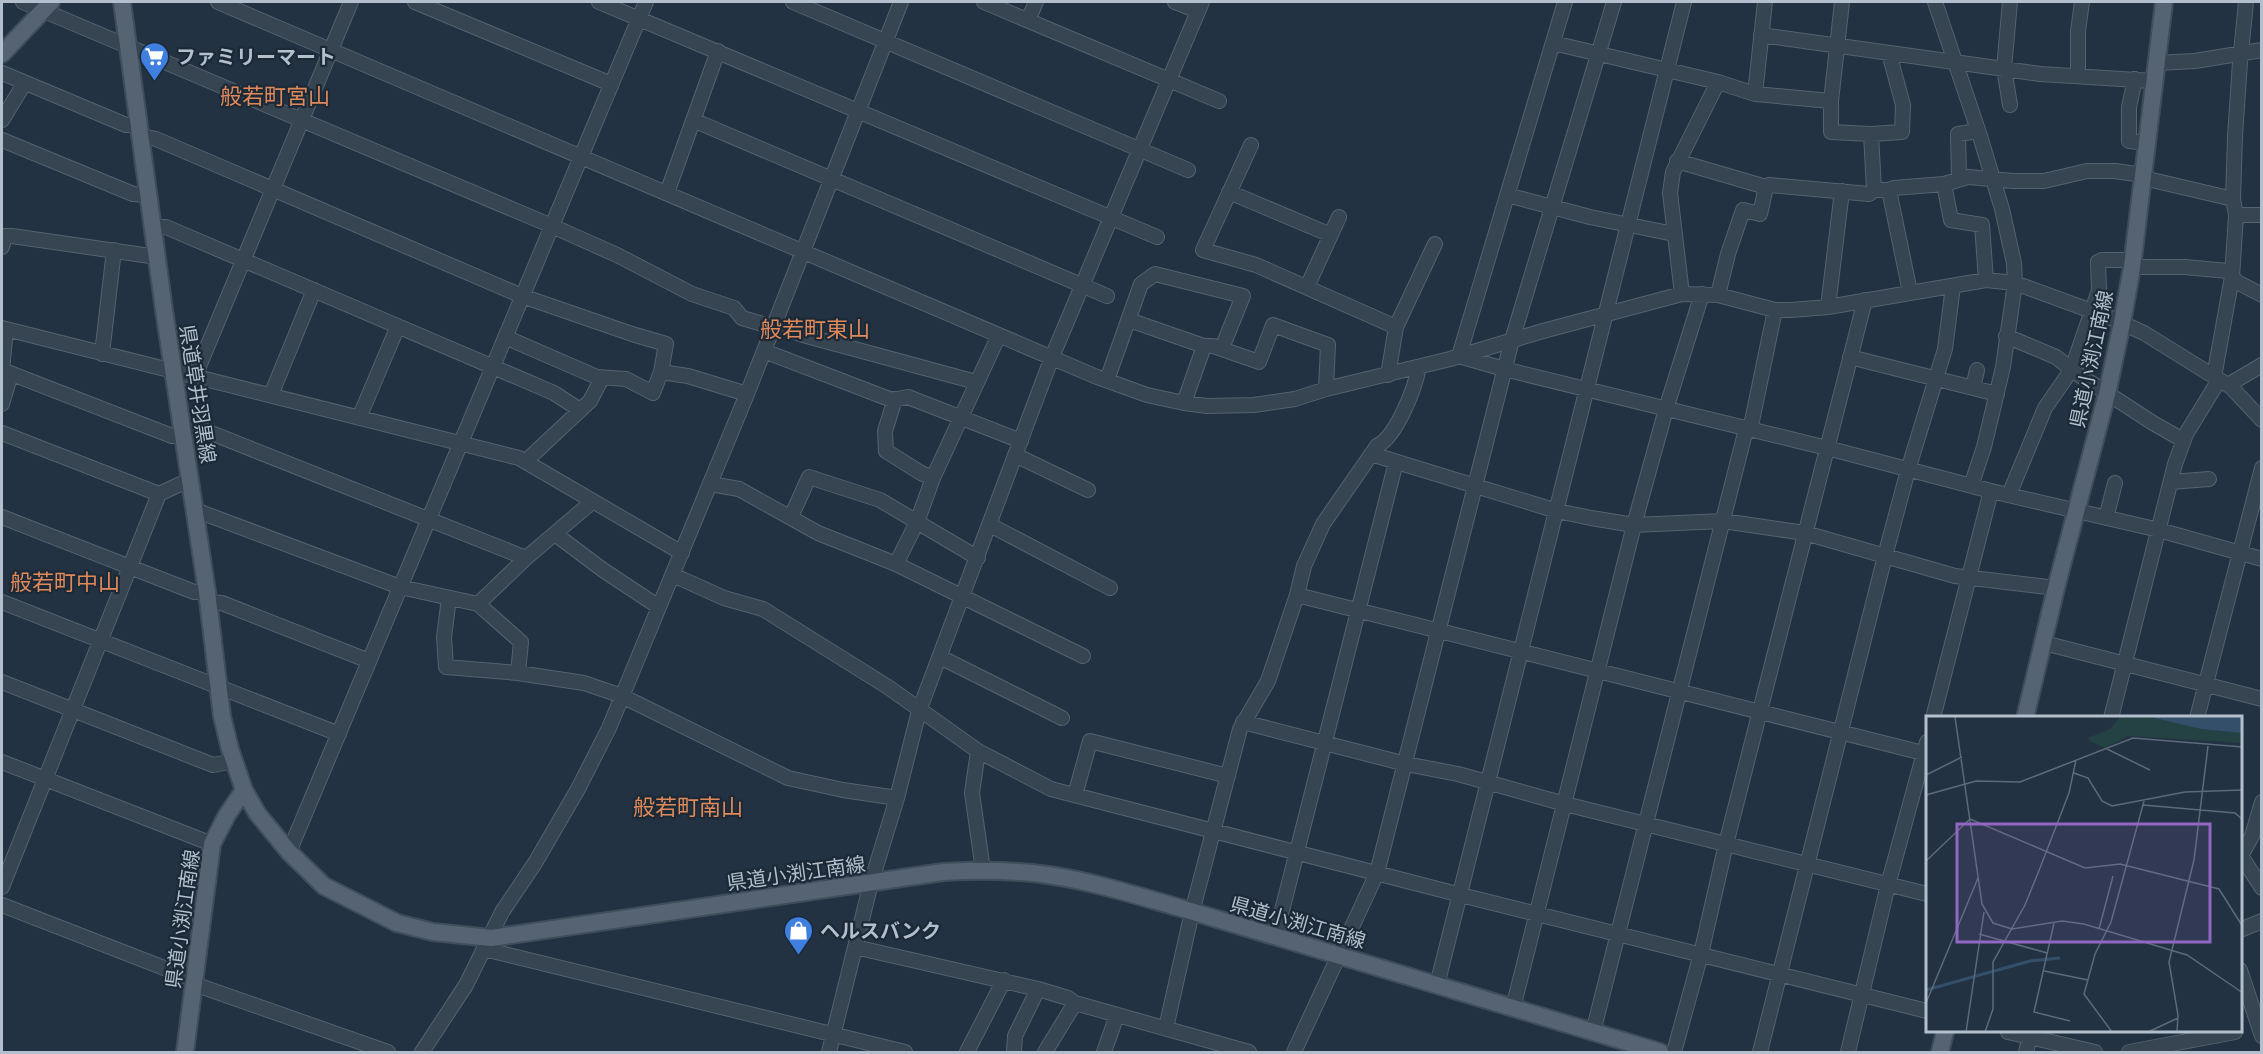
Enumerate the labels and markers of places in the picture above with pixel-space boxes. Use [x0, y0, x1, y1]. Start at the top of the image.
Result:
supermarket icon: ファミリーマート [139, 40, 171, 82]
place label: ファミリーマート [176, 43, 336, 70]
shop icon: ヘルスバンク [783, 914, 815, 956]
place label: ヘルスバンク [820, 917, 941, 944]

